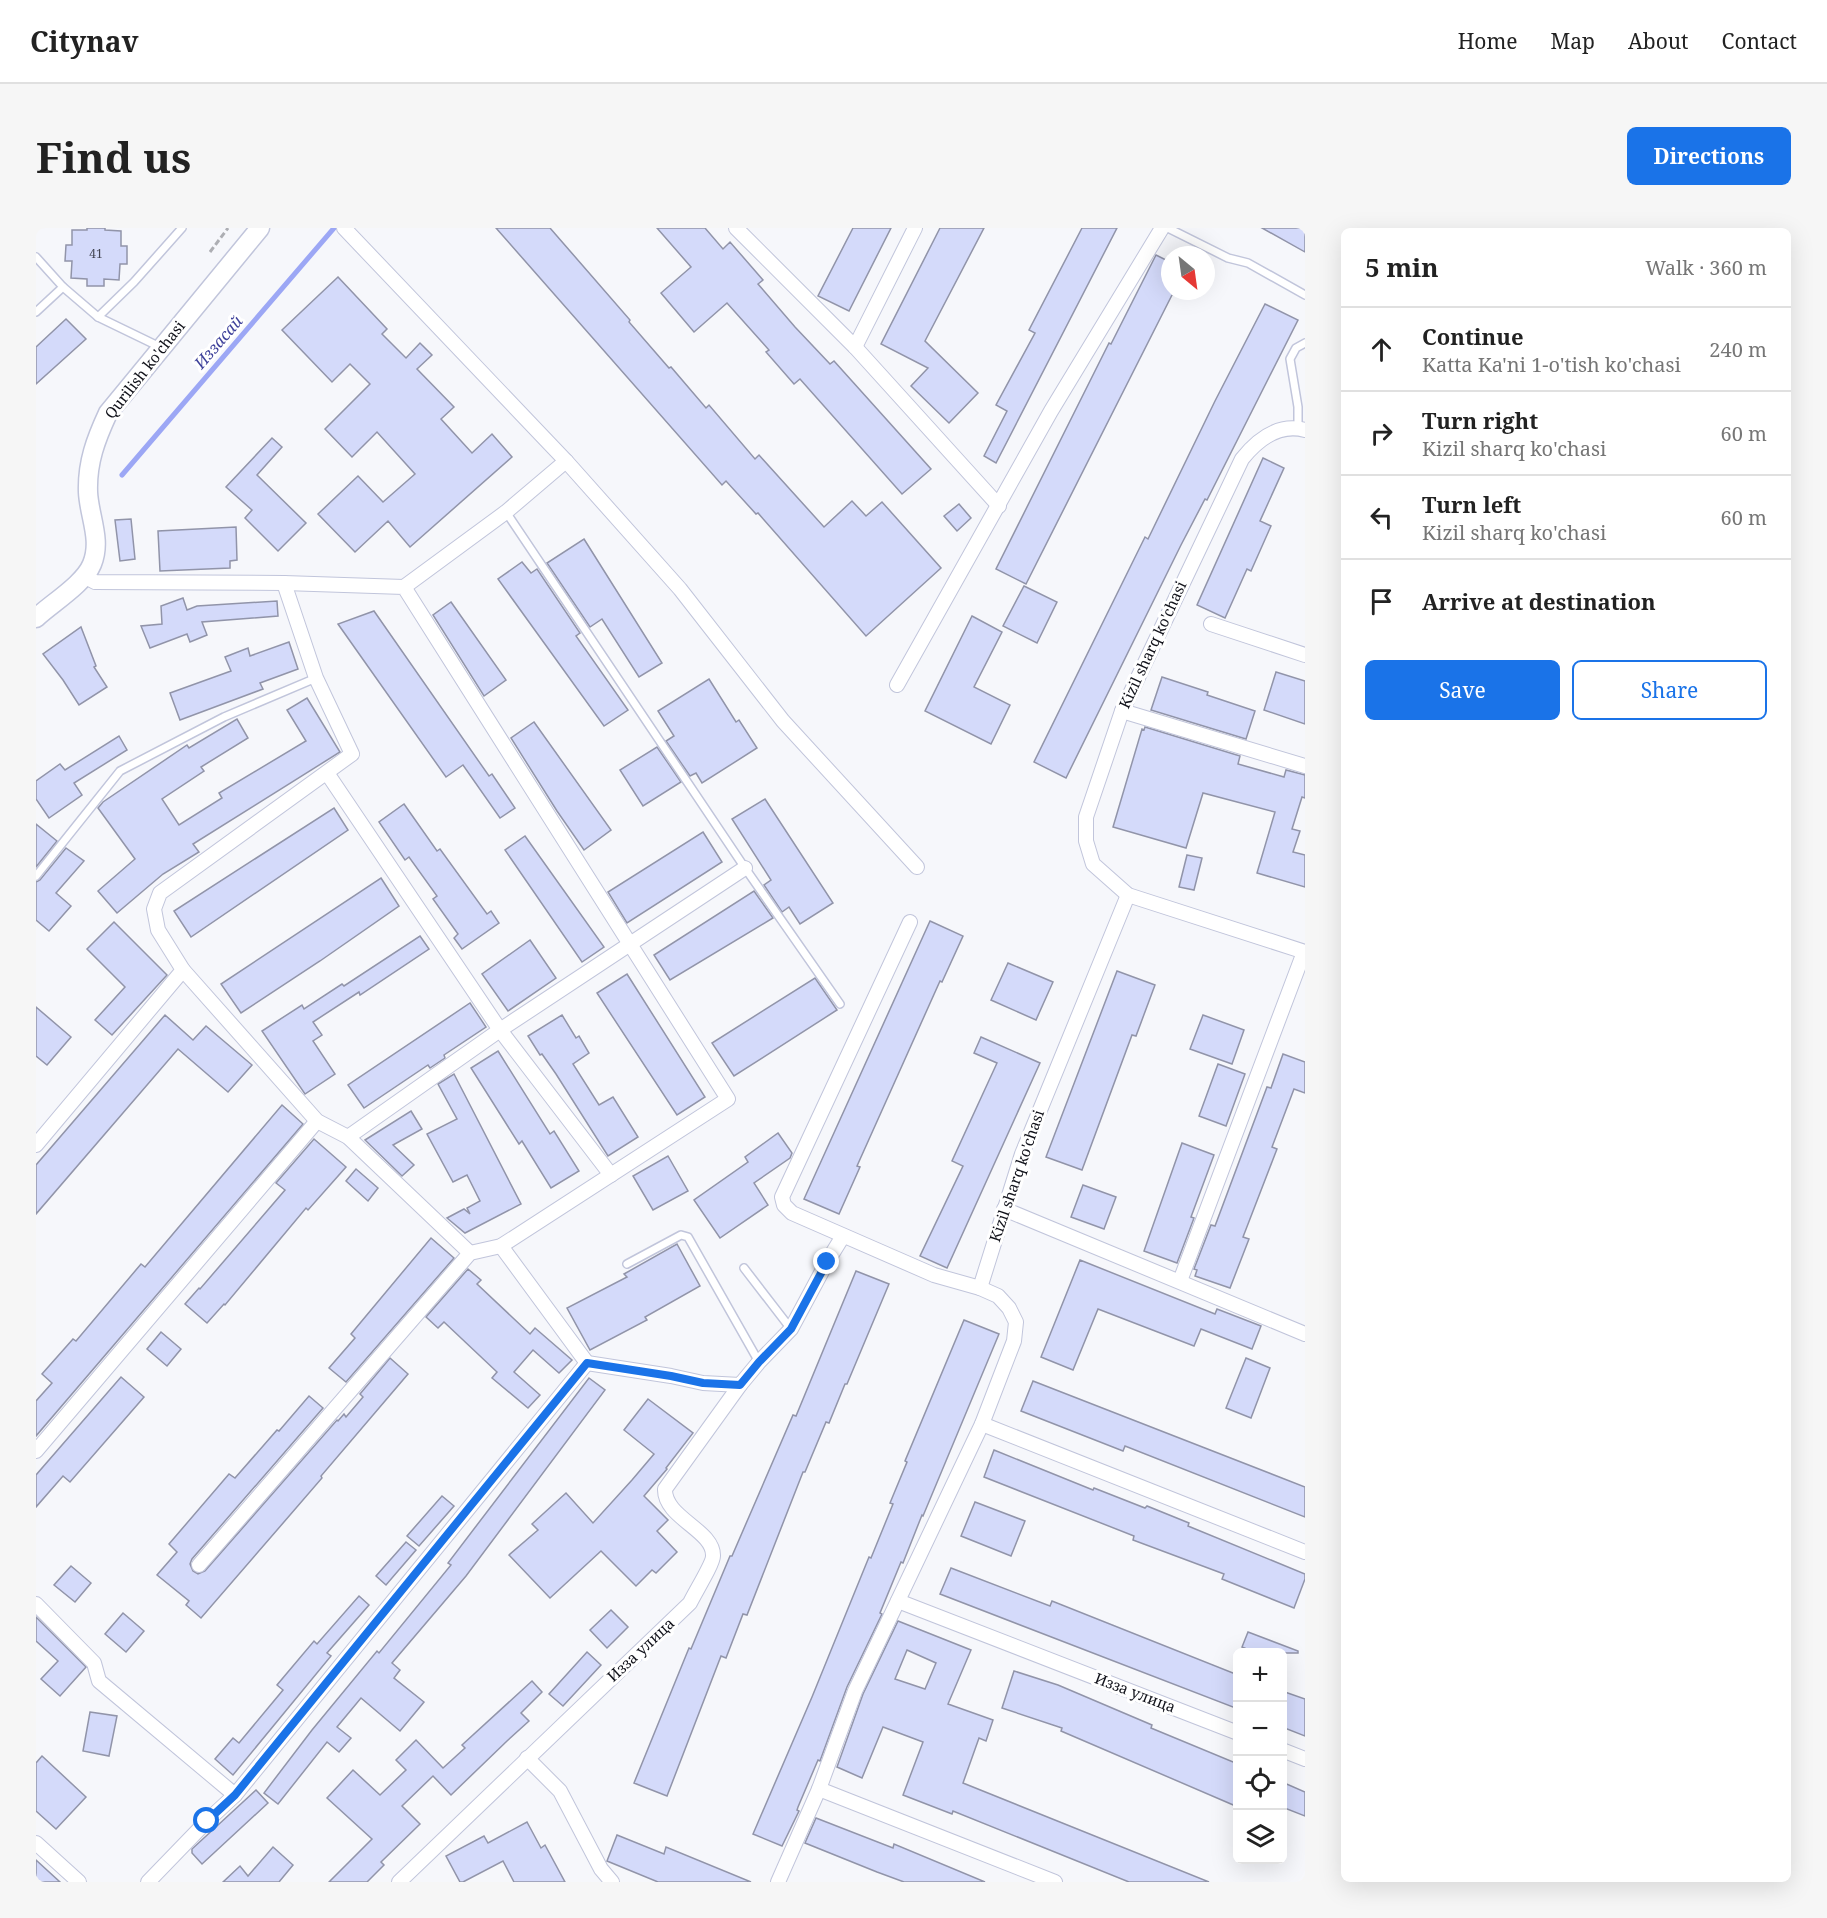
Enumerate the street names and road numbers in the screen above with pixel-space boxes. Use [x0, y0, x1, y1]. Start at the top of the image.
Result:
street label: Qurilish ko'chasi [100, 316, 189, 423]
street label: Kizil sharq ko'chasi [1114, 578, 1190, 711]
street label: Kizil sharq ko'chasi [984, 1107, 1048, 1244]
street label: Изза улица [602, 1613, 678, 1686]
street label: Изза улица [1092, 1667, 1179, 1717]

